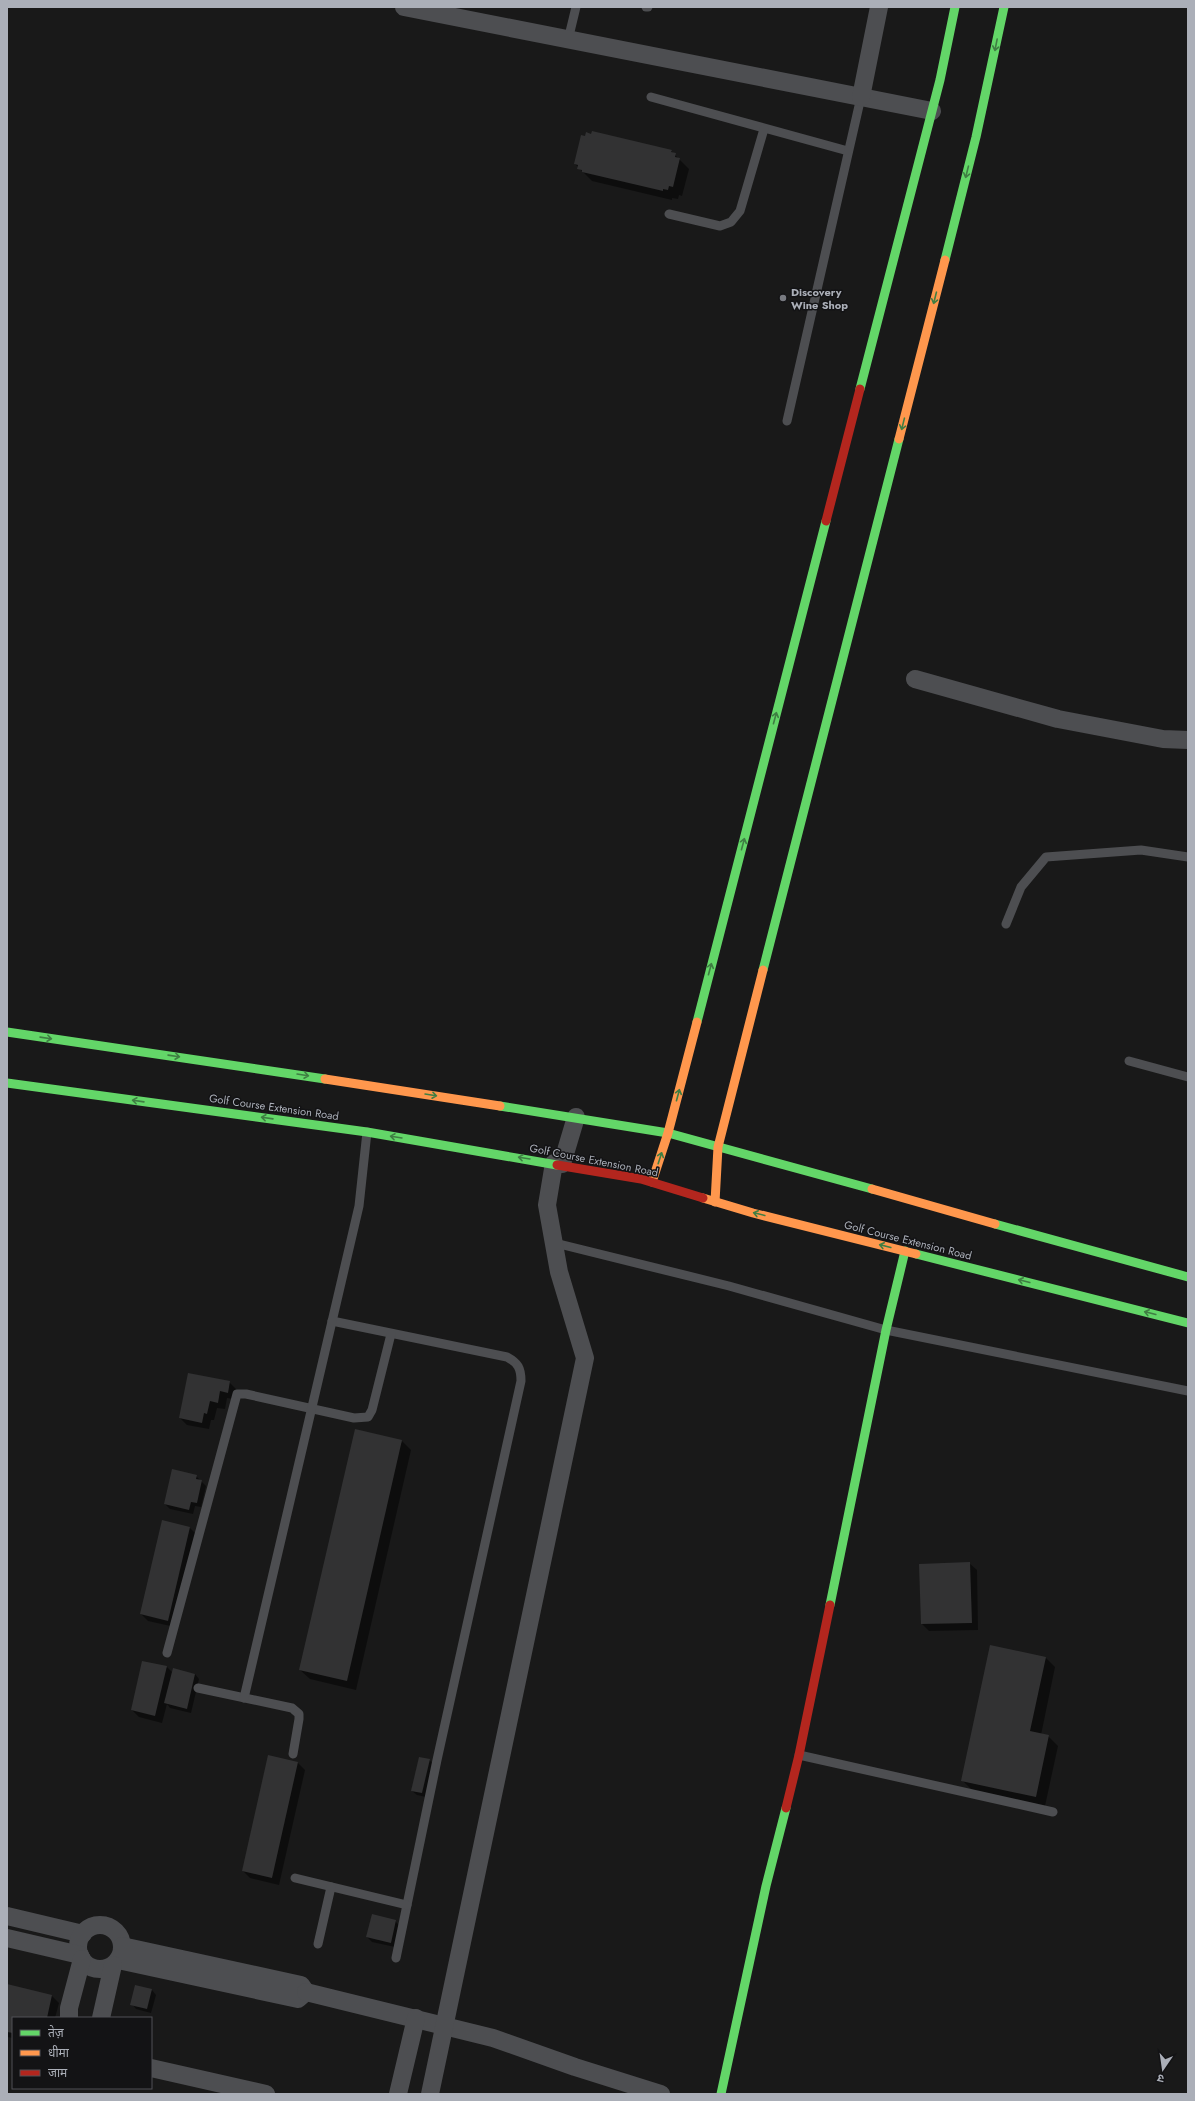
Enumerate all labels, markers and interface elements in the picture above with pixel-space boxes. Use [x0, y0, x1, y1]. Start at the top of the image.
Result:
one-way arrow [991, 38, 999, 51]
one-way arrow [963, 165, 970, 178]
place label: Discovery Wine Shop [791, 284, 848, 313]
one-way arrow [930, 291, 938, 304]
marker: Discovery Wine Shop [778, 293, 788, 303]
one-way arrow [898, 417, 906, 430]
one-way arrow [772, 712, 780, 725]
one-way arrow [739, 837, 747, 850]
one-way arrow [707, 963, 714, 976]
one-way arrow [39, 1034, 52, 1042]
one-way arrow [167, 1052, 180, 1060]
one-way arrow [296, 1071, 309, 1079]
one-way arrow [674, 1089, 682, 1102]
street label: Golf Course Extension Road [208, 1090, 340, 1124]
one-way arrow [424, 1091, 437, 1099]
one-way arrow [132, 1097, 145, 1105]
one-way arrow [261, 1114, 274, 1122]
one-way arrow [389, 1133, 402, 1141]
street label: Golf Course Extension Road [528, 1140, 660, 1180]
one-way arrow [657, 1151, 664, 1164]
one-way arrow [518, 1154, 531, 1162]
one-way arrow [752, 1210, 765, 1218]
street label: Golf Course Extension Road [843, 1216, 973, 1264]
one-way arrow [878, 1242, 891, 1249]
one-way arrow [1018, 1277, 1031, 1285]
one-way arrow [1144, 1309, 1157, 1317]
legend [12, 2017, 152, 2089]
text: तेज़ [48, 2024, 65, 2042]
text: धीमा [48, 2044, 70, 2062]
north arrow [1143, 2049, 1183, 2089]
text: जाम [48, 2064, 68, 2082]
text: उ [1155, 2070, 1166, 2087]

